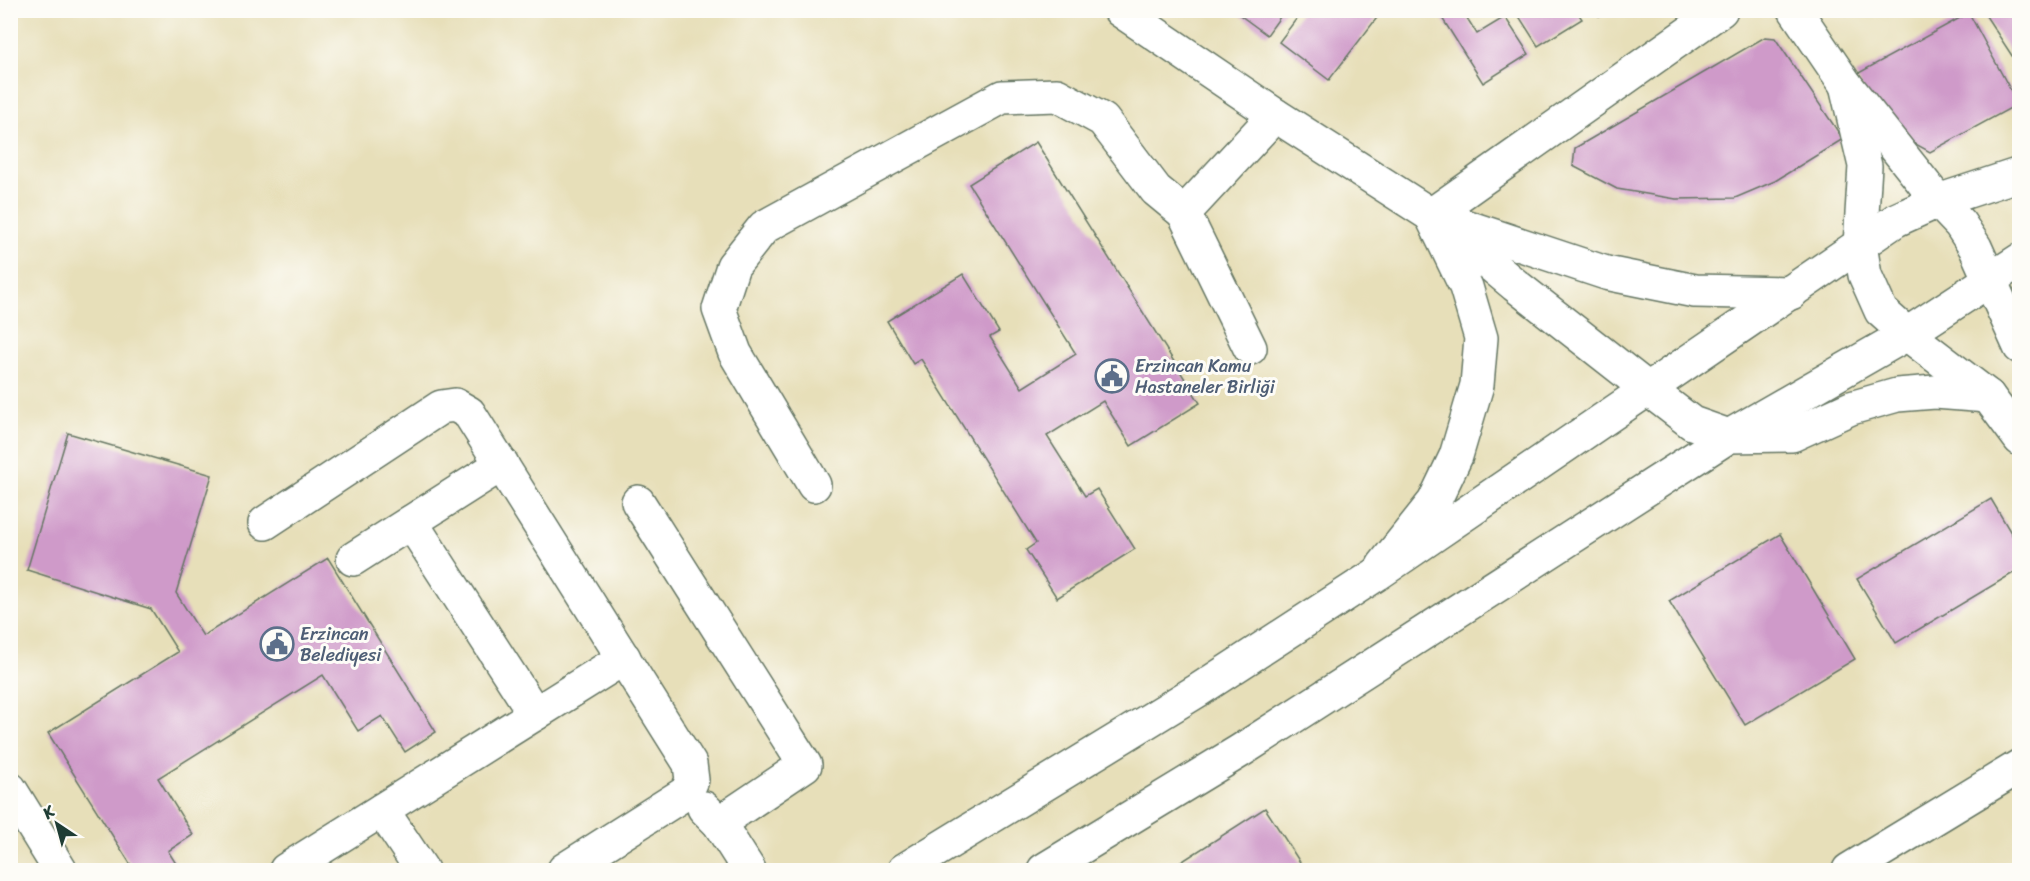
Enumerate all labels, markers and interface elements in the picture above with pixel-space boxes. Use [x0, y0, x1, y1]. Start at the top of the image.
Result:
place label: Erzincan Kamu Hastaneler Birliği [1135, 350, 1276, 403]
public building icon: Erzincan Kamu Hastaneler Birliği [1094, 358, 1130, 394]
place label: Erzincan Belediyesi [300, 618, 382, 671]
public building icon: Erzincan Belediyesi [259, 626, 295, 662]
north arrow [27, 794, 87, 854]
text: K [35, 797, 62, 827]

